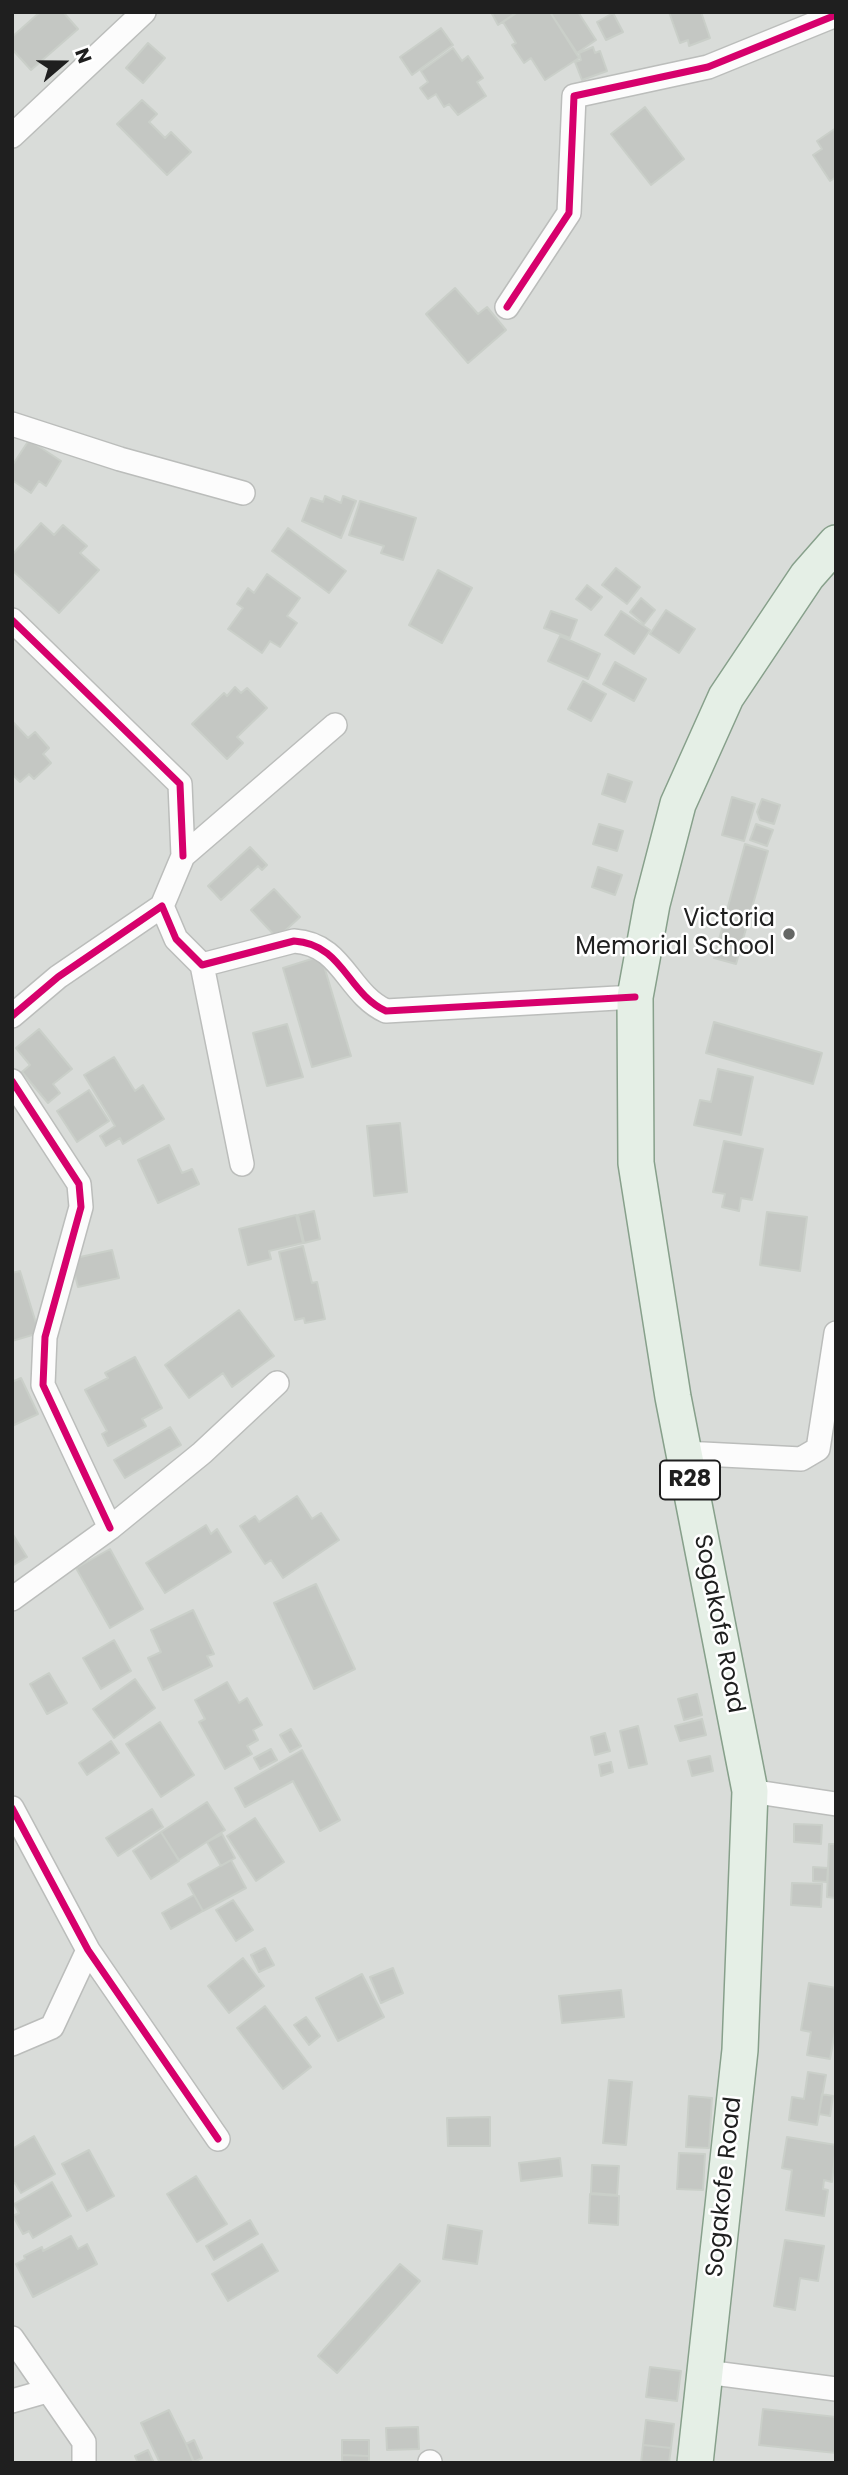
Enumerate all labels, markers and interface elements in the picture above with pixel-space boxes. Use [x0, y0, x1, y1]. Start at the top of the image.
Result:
north arrow [28, 28, 98, 98]
text: N [68, 44, 98, 67]
place label: Victoria Memorial School [575, 906, 775, 962]
marker: Victoria Memorial School [781, 926, 797, 942]
road number: R28 [660, 1460, 720, 1499]
street label: Sogakofe Road [687, 1532, 749, 1716]
street label: Sogakofe Road [701, 2095, 749, 2279]

